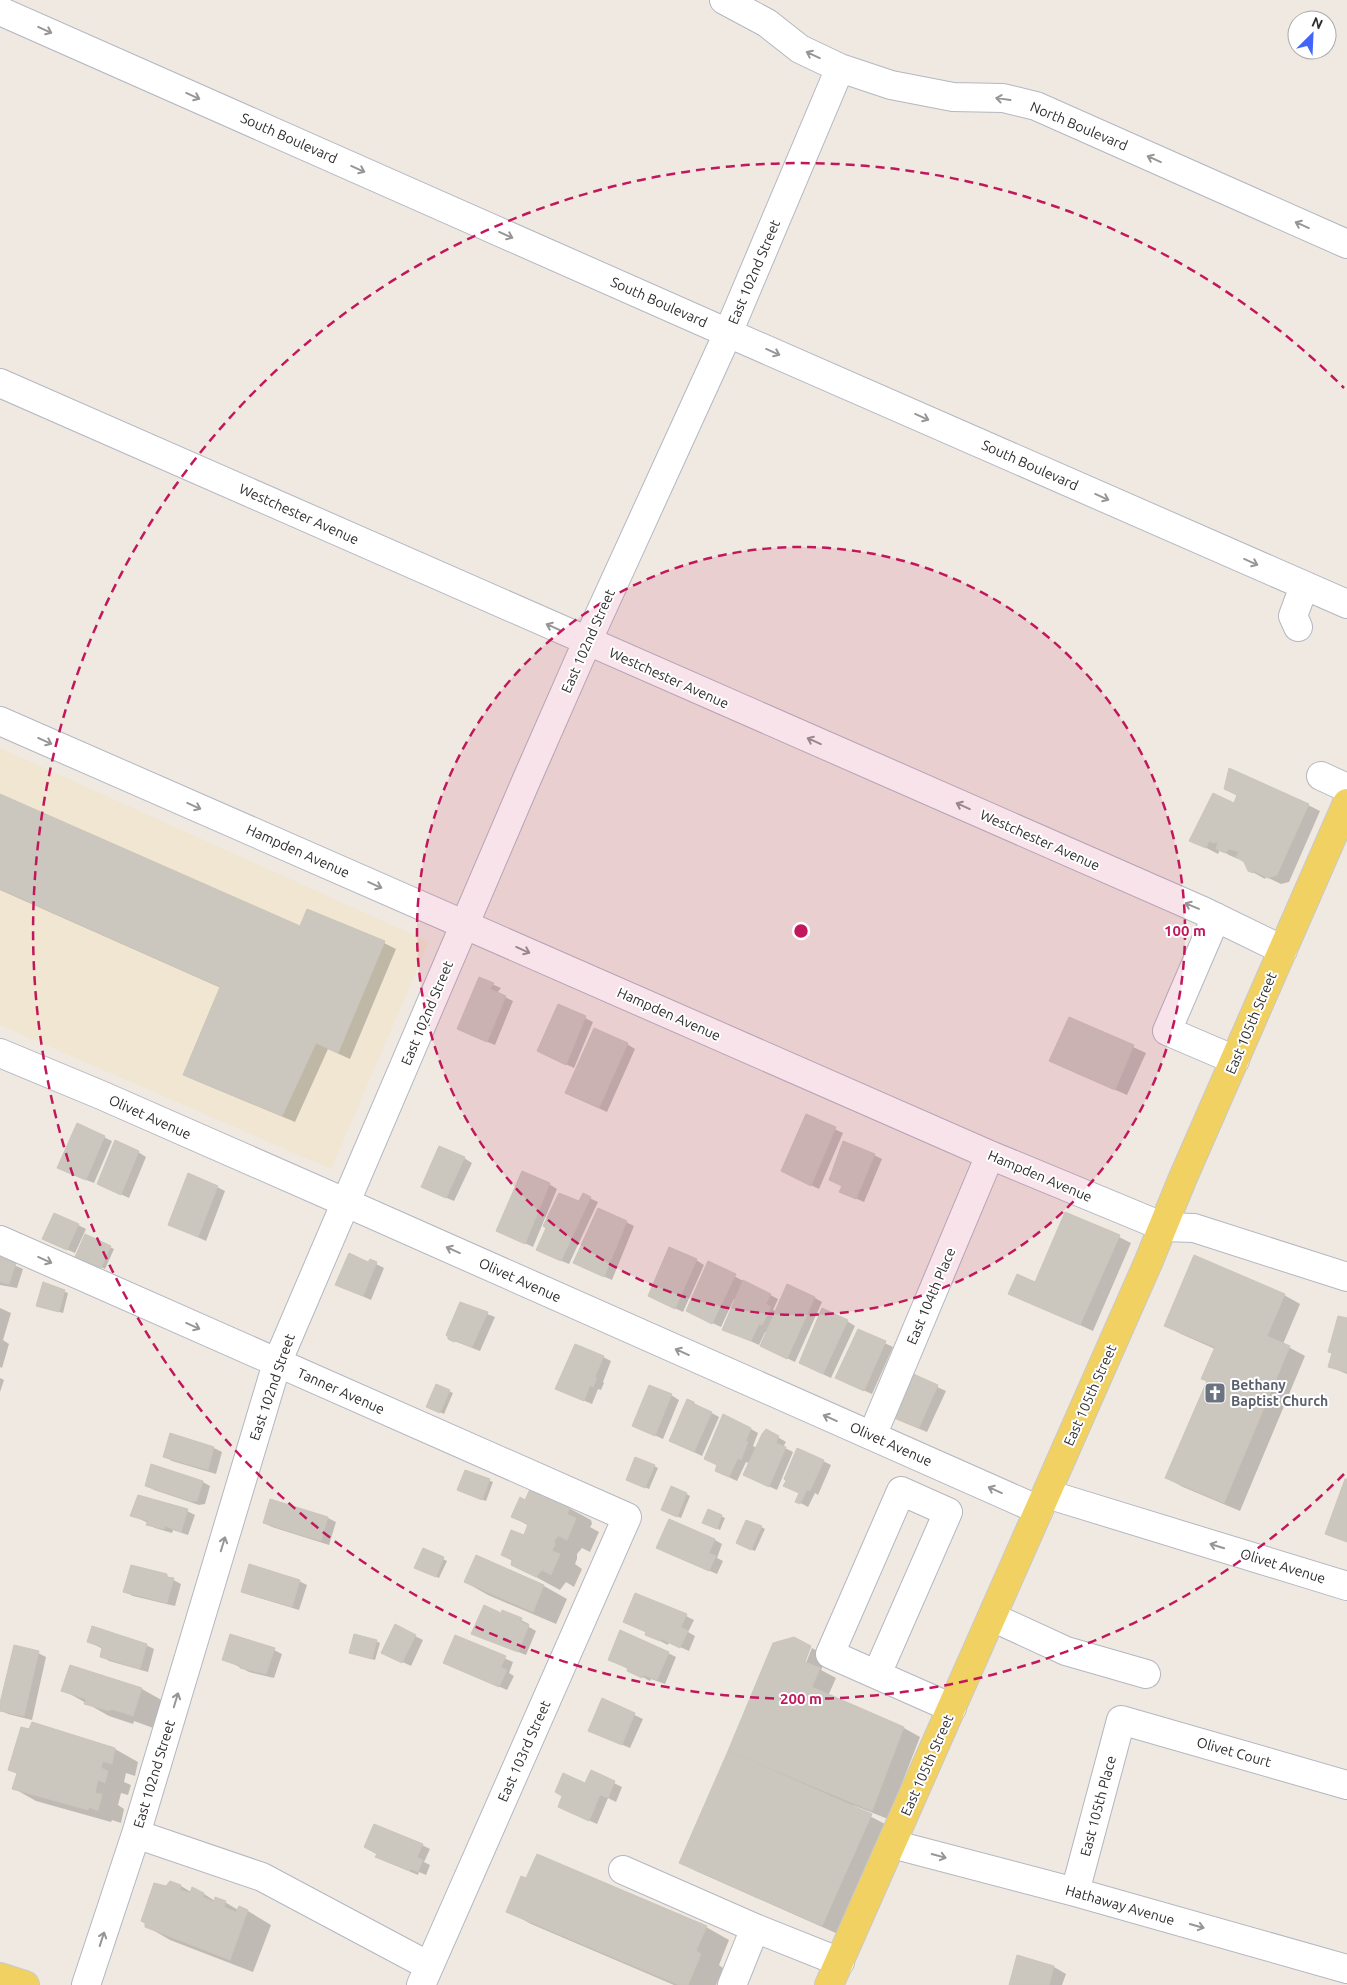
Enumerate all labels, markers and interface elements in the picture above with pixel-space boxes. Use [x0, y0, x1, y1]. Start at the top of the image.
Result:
north arrow [1287, 10, 1337, 60]
text: N [1309, 14, 1325, 33]
one-way arrow [37, 26, 52, 36]
one-way arrow [806, 50, 821, 59]
one-way arrow [185, 92, 200, 101]
one-way arrow [996, 94, 1012, 104]
street label: North Boulevard [1028, 98, 1130, 154]
street label: South Boulevard [238, 110, 340, 166]
one-way arrow [1147, 153, 1162, 163]
one-way arrow [350, 164, 365, 174]
street label: East 102nd Street [725, 217, 783, 327]
one-way arrow [1295, 219, 1310, 229]
one-way arrow [498, 230, 513, 240]
street label: South Boulevard [608, 274, 710, 330]
one-way arrow [765, 348, 780, 358]
one-way arrow [914, 413, 929, 423]
street label: South Boulevard [979, 437, 1081, 493]
street label: Westchester Avenue [237, 480, 361, 548]
one-way arrow [1094, 492, 1109, 502]
one-way arrow [1243, 558, 1258, 568]
street label: East 102nd Street [558, 586, 618, 695]
one-way arrow [546, 621, 561, 631]
street label: Westchester Avenue [607, 644, 731, 712]
one-way arrow [807, 735, 822, 745]
one-way arrow [37, 736, 52, 746]
one-way arrow [956, 800, 971, 810]
one-way arrow [186, 801, 201, 811]
street label: Westchester Avenue [978, 806, 1102, 874]
street label: Hampden Avenue [244, 821, 352, 881]
one-way arrow [367, 880, 382, 890]
one-way arrow [1185, 901, 1200, 911]
centre of rings [792, 922, 810, 940]
text: 100 m [1164, 922, 1206, 939]
one-way arrow [515, 945, 530, 955]
street label: East 102nd Street [398, 958, 456, 1068]
street label: East 105th Street [1222, 969, 1280, 1076]
street label: Hampden Avenue [615, 984, 723, 1044]
street label: Olivet Avenue [106, 1092, 194, 1142]
street label: Hampden Avenue [986, 1147, 1094, 1205]
one-way arrow [446, 1245, 461, 1254]
street label: East 104th Place [903, 1245, 959, 1347]
street label: Olivet Avenue [476, 1255, 564, 1305]
one-way arrow [37, 1256, 52, 1265]
one-way arrow [185, 1322, 200, 1332]
street label: East 102nd Street [246, 1331, 298, 1443]
street label: East 105th Street [1060, 1341, 1120, 1448]
one-way arrow [675, 1346, 690, 1356]
street label: Tanner Avenue [295, 1365, 387, 1417]
place label: Bethany Baptist Church [1231, 1377, 1328, 1409]
church icon: Bethany Baptist Church [1203, 1381, 1227, 1405]
one-way arrow [823, 1412, 838, 1422]
street label: Olivet Avenue [847, 1419, 935, 1469]
one-way arrow [988, 1485, 1003, 1494]
one-way arrow [218, 1537, 228, 1553]
one-way arrow [1209, 1541, 1225, 1550]
street label: Olivet Avenue [1238, 1545, 1328, 1587]
text: 200 m [780, 1690, 822, 1707]
one-way arrow [172, 1692, 182, 1708]
street label: East 103rd Street [494, 1697, 554, 1804]
street label: East 105th Street [897, 1711, 957, 1818]
street label: East 102nd Street [130, 1718, 178, 1830]
street label: Olivet Court [1195, 1734, 1274, 1770]
street label: East 105th Place [1077, 1754, 1119, 1858]
one-way arrow [931, 1852, 947, 1861]
street label: Hathaway Avenue [1064, 1882, 1176, 1928]
one-way arrow [1189, 1922, 1205, 1932]
one-way arrow [98, 1931, 107, 1947]

